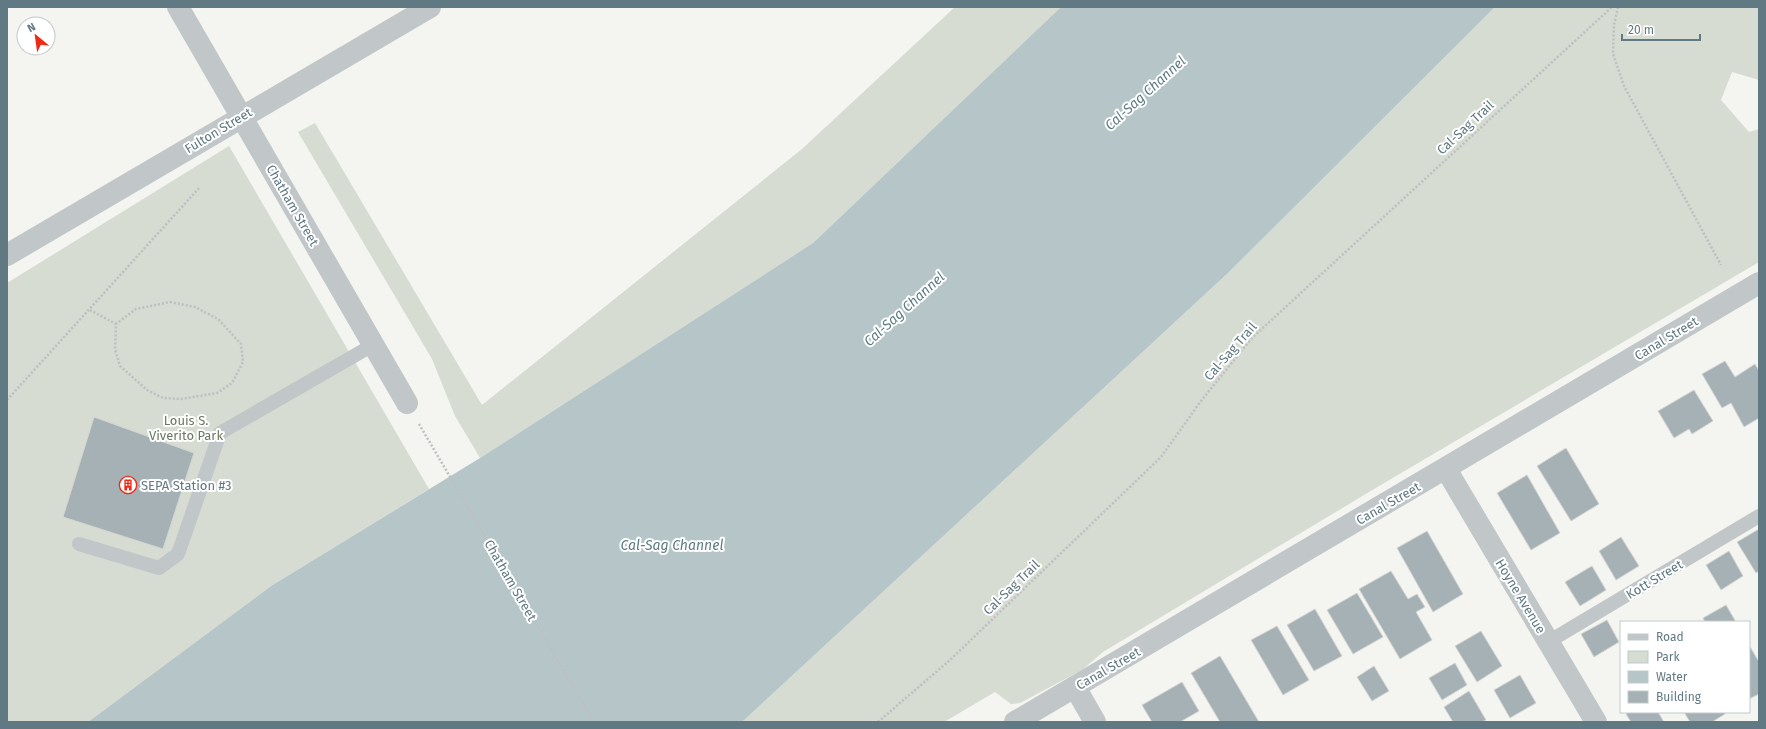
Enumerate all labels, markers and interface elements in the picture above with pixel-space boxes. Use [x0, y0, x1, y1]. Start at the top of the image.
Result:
north arrow [16, 16, 56, 56]
scale bar [1622, 16, 1700, 42]
text: N [25, 20, 38, 35]
text: 20 m [1628, 23, 1654, 37]
water label: Cal-Sag Channel [1101, 53, 1189, 134]
street label: Cal-Sag Trail [1434, 97, 1497, 157]
street label: Fulton Street [182, 104, 255, 156]
street label: Chatham Street [263, 162, 322, 249]
water label: Cal-Sag Channel [860, 269, 948, 350]
street label: Canal Street [1632, 313, 1701, 363]
street label: Cal-Sag Trail [1201, 319, 1260, 383]
park label: Louis S. Viverito Park [149, 413, 223, 443]
building icon: SEPA Station #3 [118, 475, 138, 495]
place label: SEPA Station #3 [141, 478, 232, 493]
street label: Canal Street [1354, 479, 1423, 528]
street label: Chatham Street [481, 537, 540, 624]
water label: Cal-Sag Channel [621, 537, 723, 554]
street label: Hoyne Avenue [1492, 556, 1549, 636]
street label: Cal-Sag Trail [980, 557, 1043, 618]
street label: Kott Street [1623, 557, 1685, 602]
legend [1620, 621, 1750, 713]
text: Road [1656, 630, 1684, 644]
street label: Canal Street [1074, 644, 1143, 693]
text: Park [1656, 650, 1680, 664]
text: Water [1656, 670, 1688, 684]
text: Building [1656, 690, 1702, 704]

